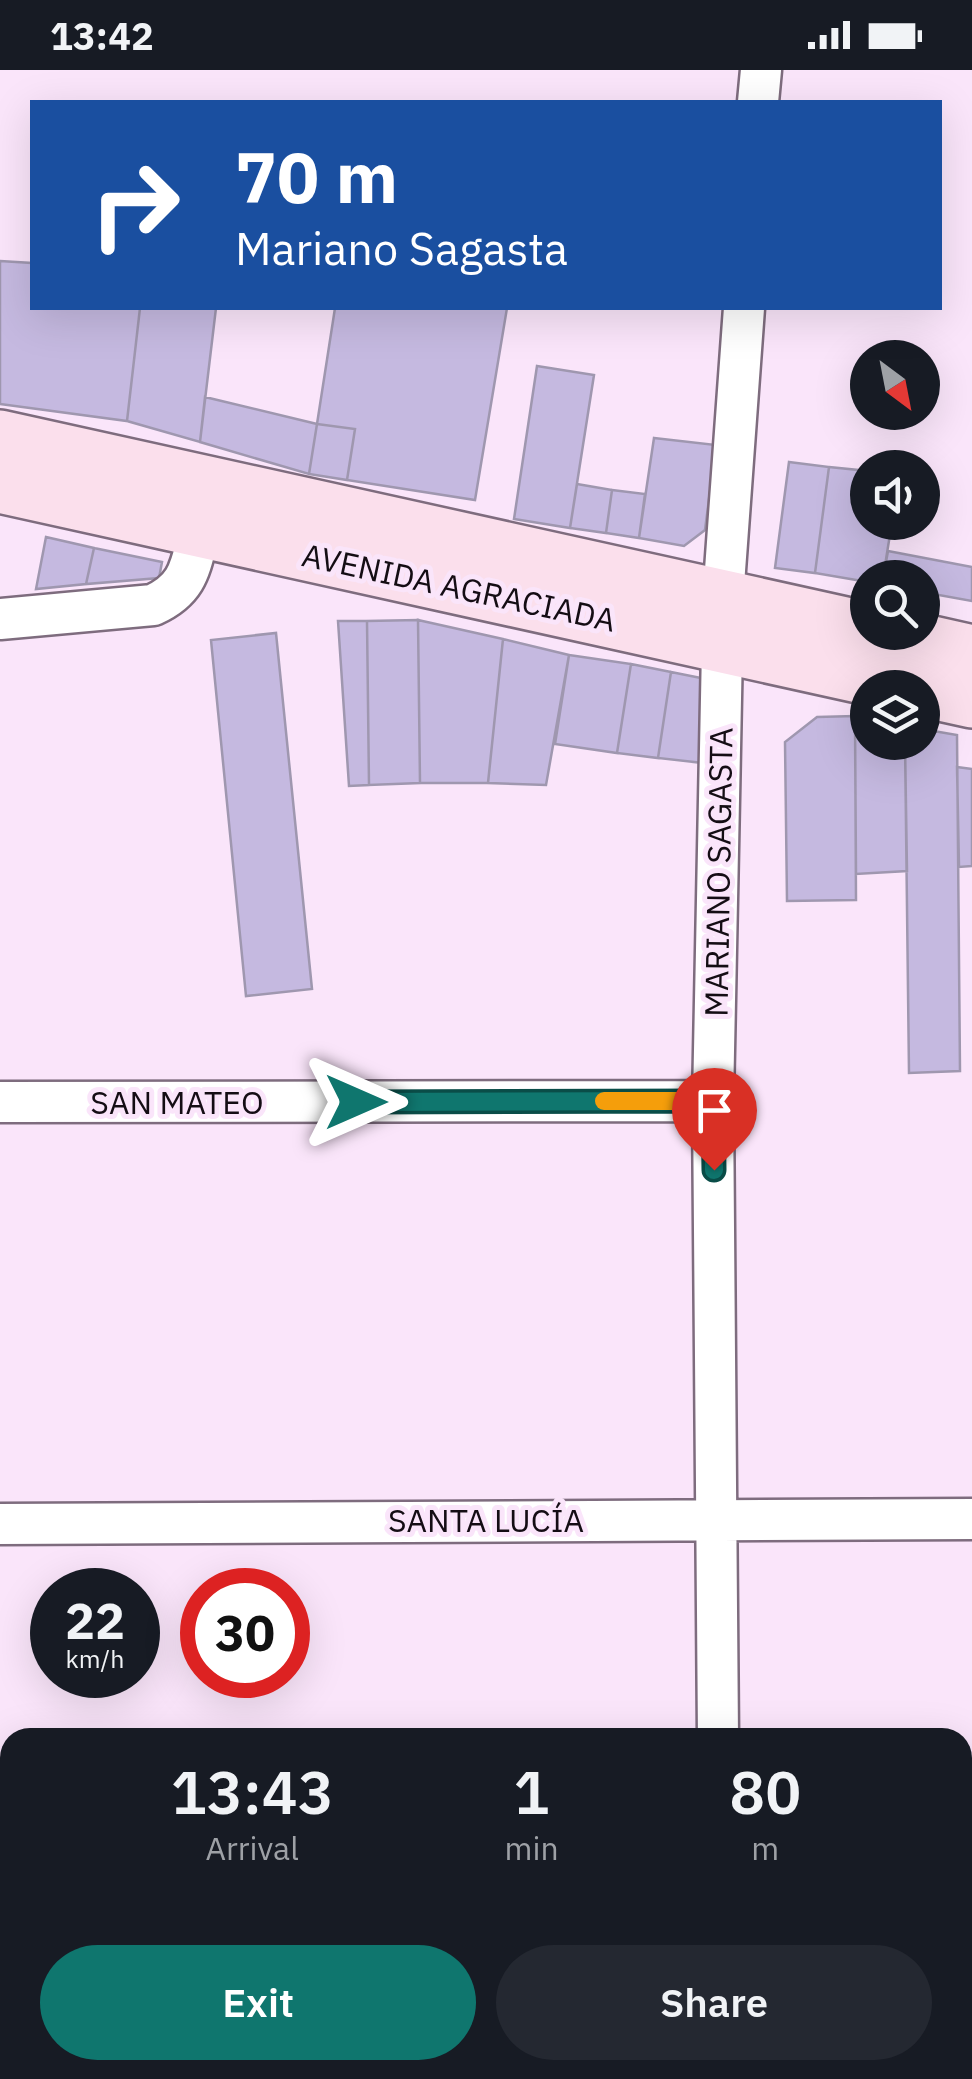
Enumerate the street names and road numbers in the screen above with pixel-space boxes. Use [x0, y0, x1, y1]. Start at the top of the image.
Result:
street label: AVENIDA AGRACIADA [298, 533, 620, 641]
street label: MARIANO SAGASTA [694, 727, 742, 1017]
street label: SAN MATEO [90, 1081, 264, 1123]
street label: SANTA LUCÍA [388, 1499, 584, 1541]

